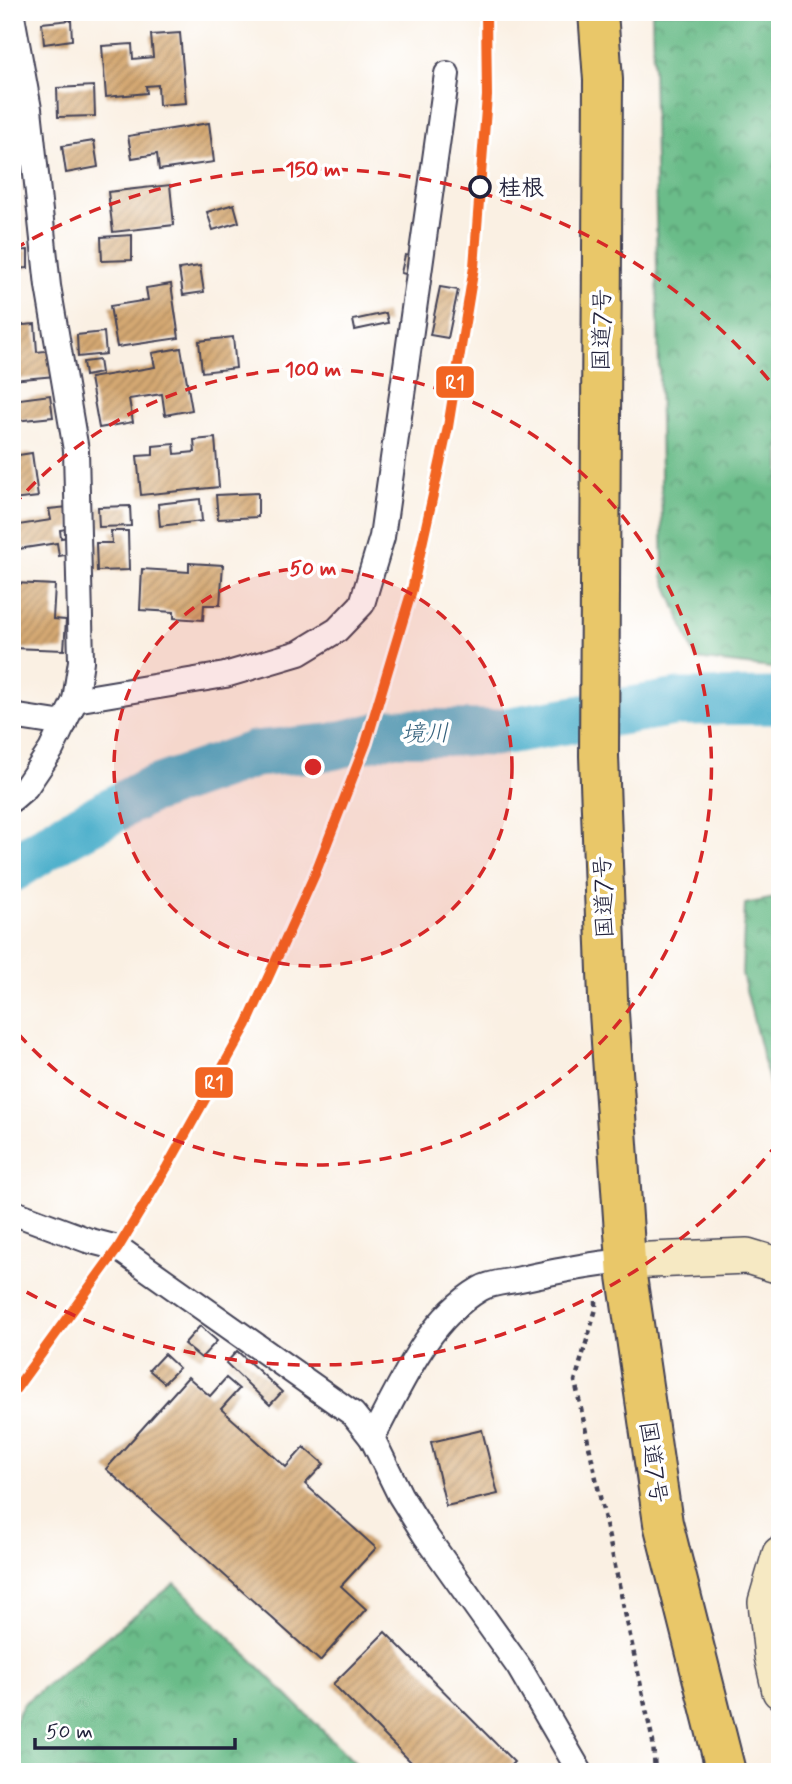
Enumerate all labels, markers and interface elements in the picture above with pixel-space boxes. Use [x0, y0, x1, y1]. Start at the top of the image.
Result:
text: 150 m [285, 156, 341, 184]
place label: 桂根 [498, 174, 544, 204]
marker: 桂根 [469, 176, 491, 198]
street label: 国道7号 [587, 288, 619, 372]
text: 100 m [285, 356, 341, 384]
line badge: R1 [435, 365, 475, 399]
text: R1 [445, 371, 465, 396]
text: 50 m [290, 555, 337, 583]
water label: 境川 [401, 719, 449, 750]
centre of rings [301, 755, 325, 779]
street label: 国道7号 [589, 855, 621, 939]
line badge: R1 [194, 1066, 234, 1099]
text: R1 [204, 1071, 224, 1096]
street label: 国道7号 [631, 1419, 673, 1505]
scale bar [35, 1707, 234, 1751]
text: 50 m [46, 1718, 93, 1746]

